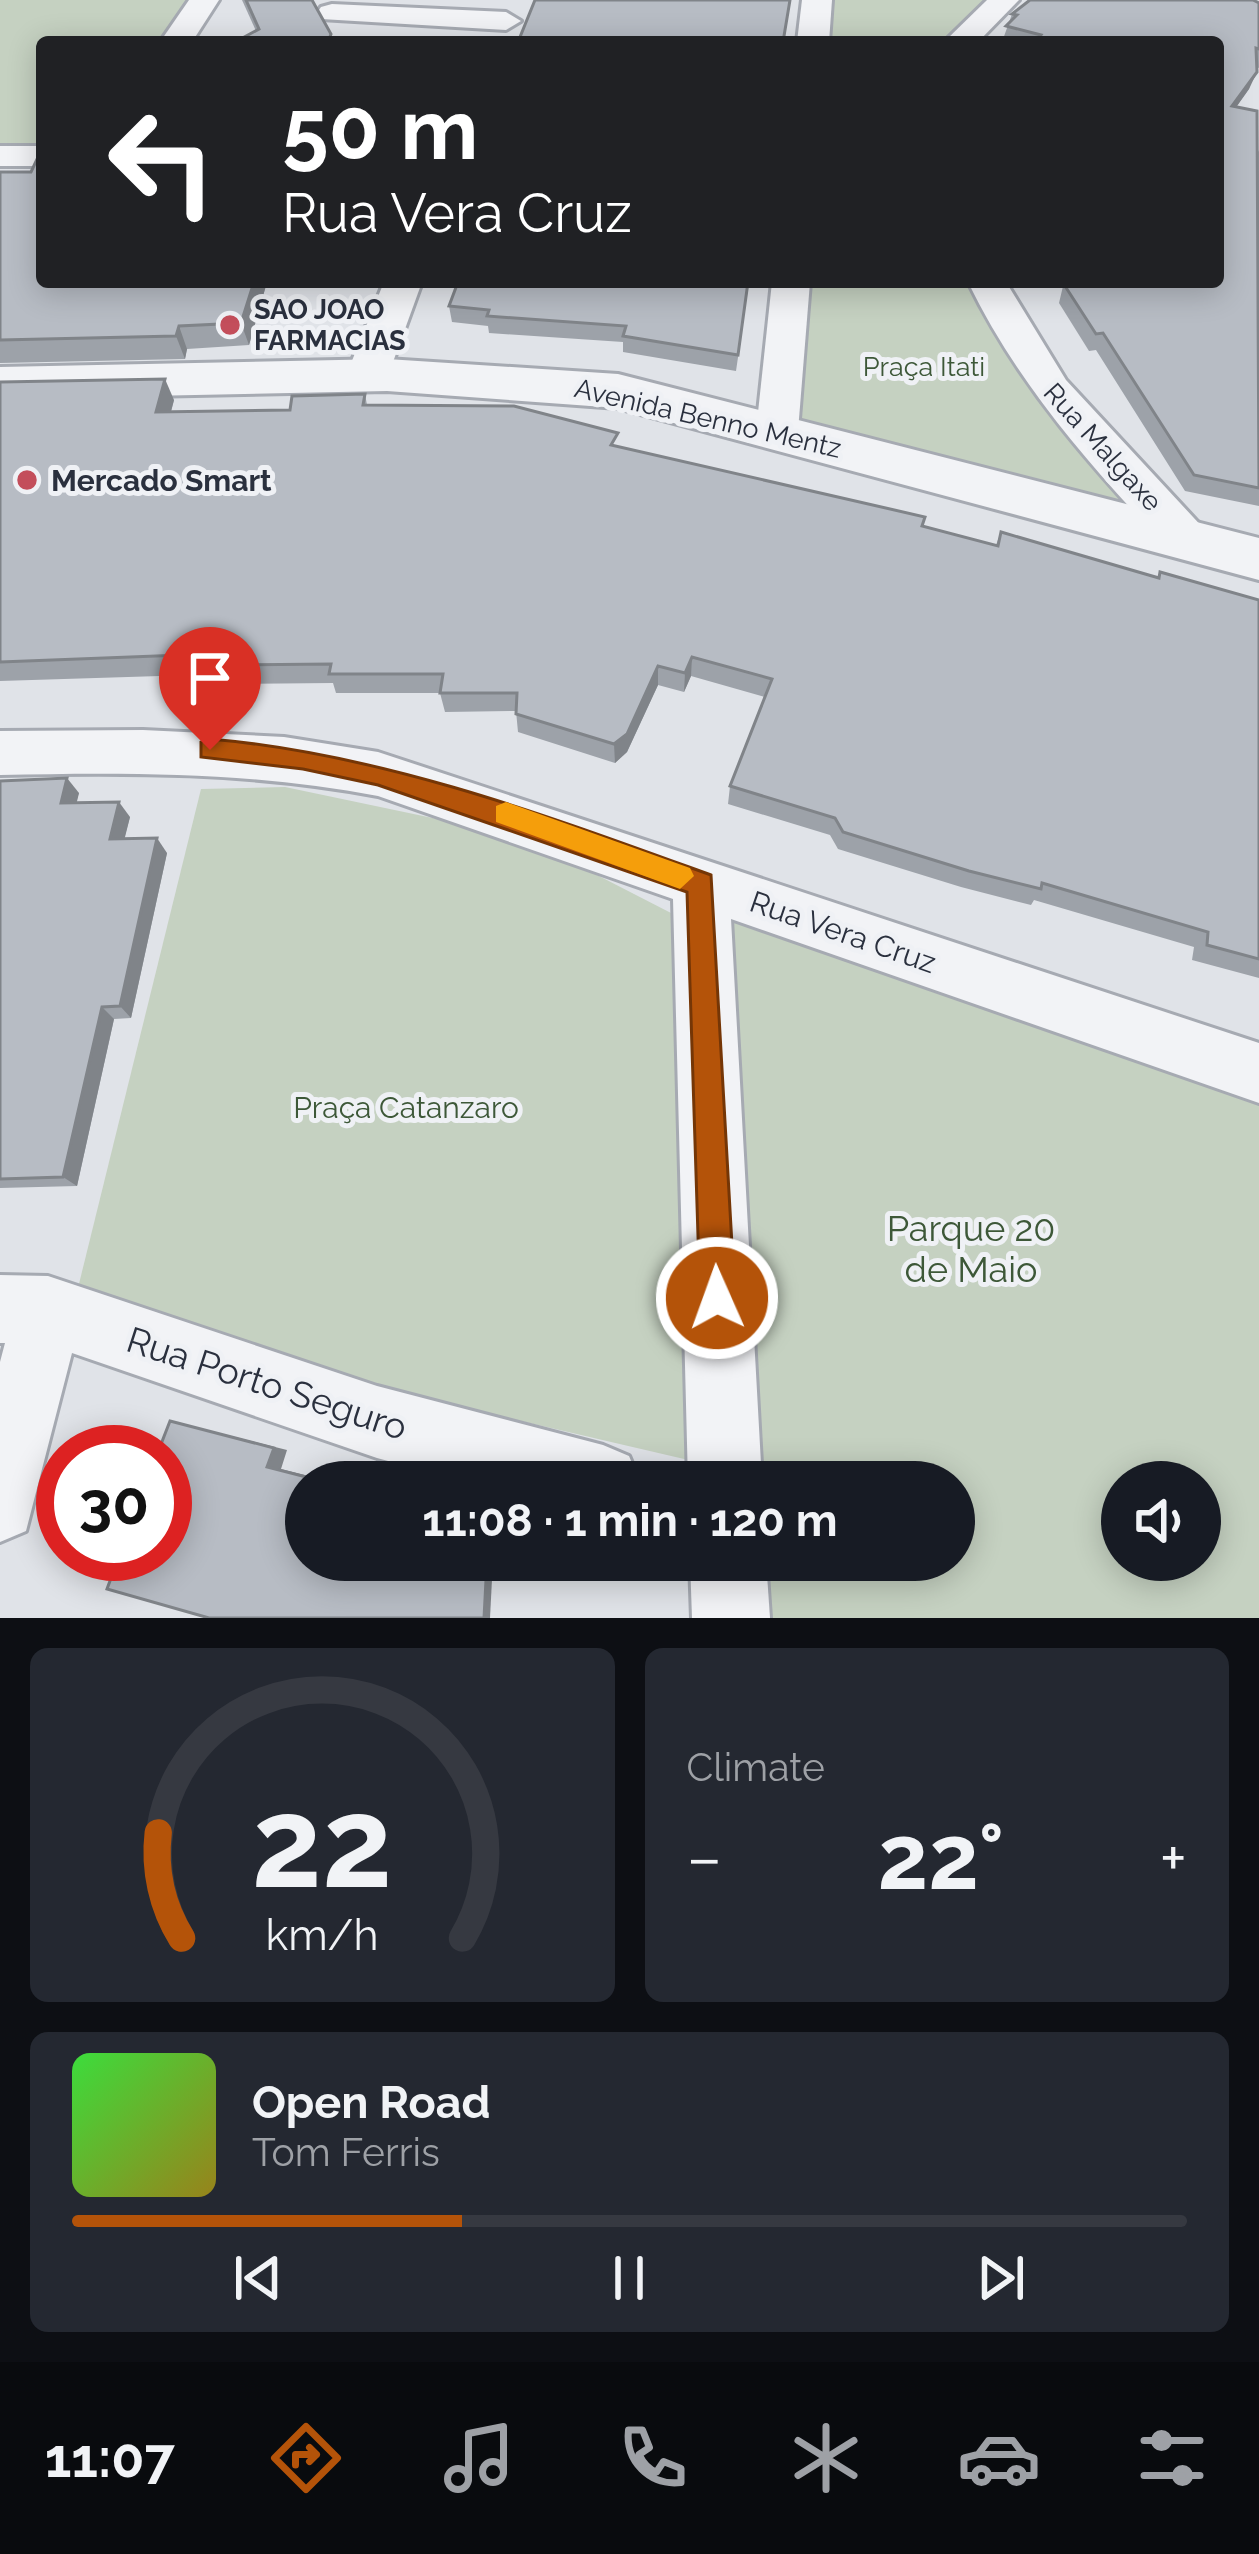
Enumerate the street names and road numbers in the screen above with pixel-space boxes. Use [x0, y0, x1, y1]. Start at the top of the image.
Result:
street label: Avenida Benno Mentz [572, 372, 844, 464]
street label: Rua Malgaxe [1038, 377, 1168, 517]
street label: Rua Vera Cruz [745, 884, 941, 980]
street label: Rua Porto Seguro [122, 1318, 412, 1448]

